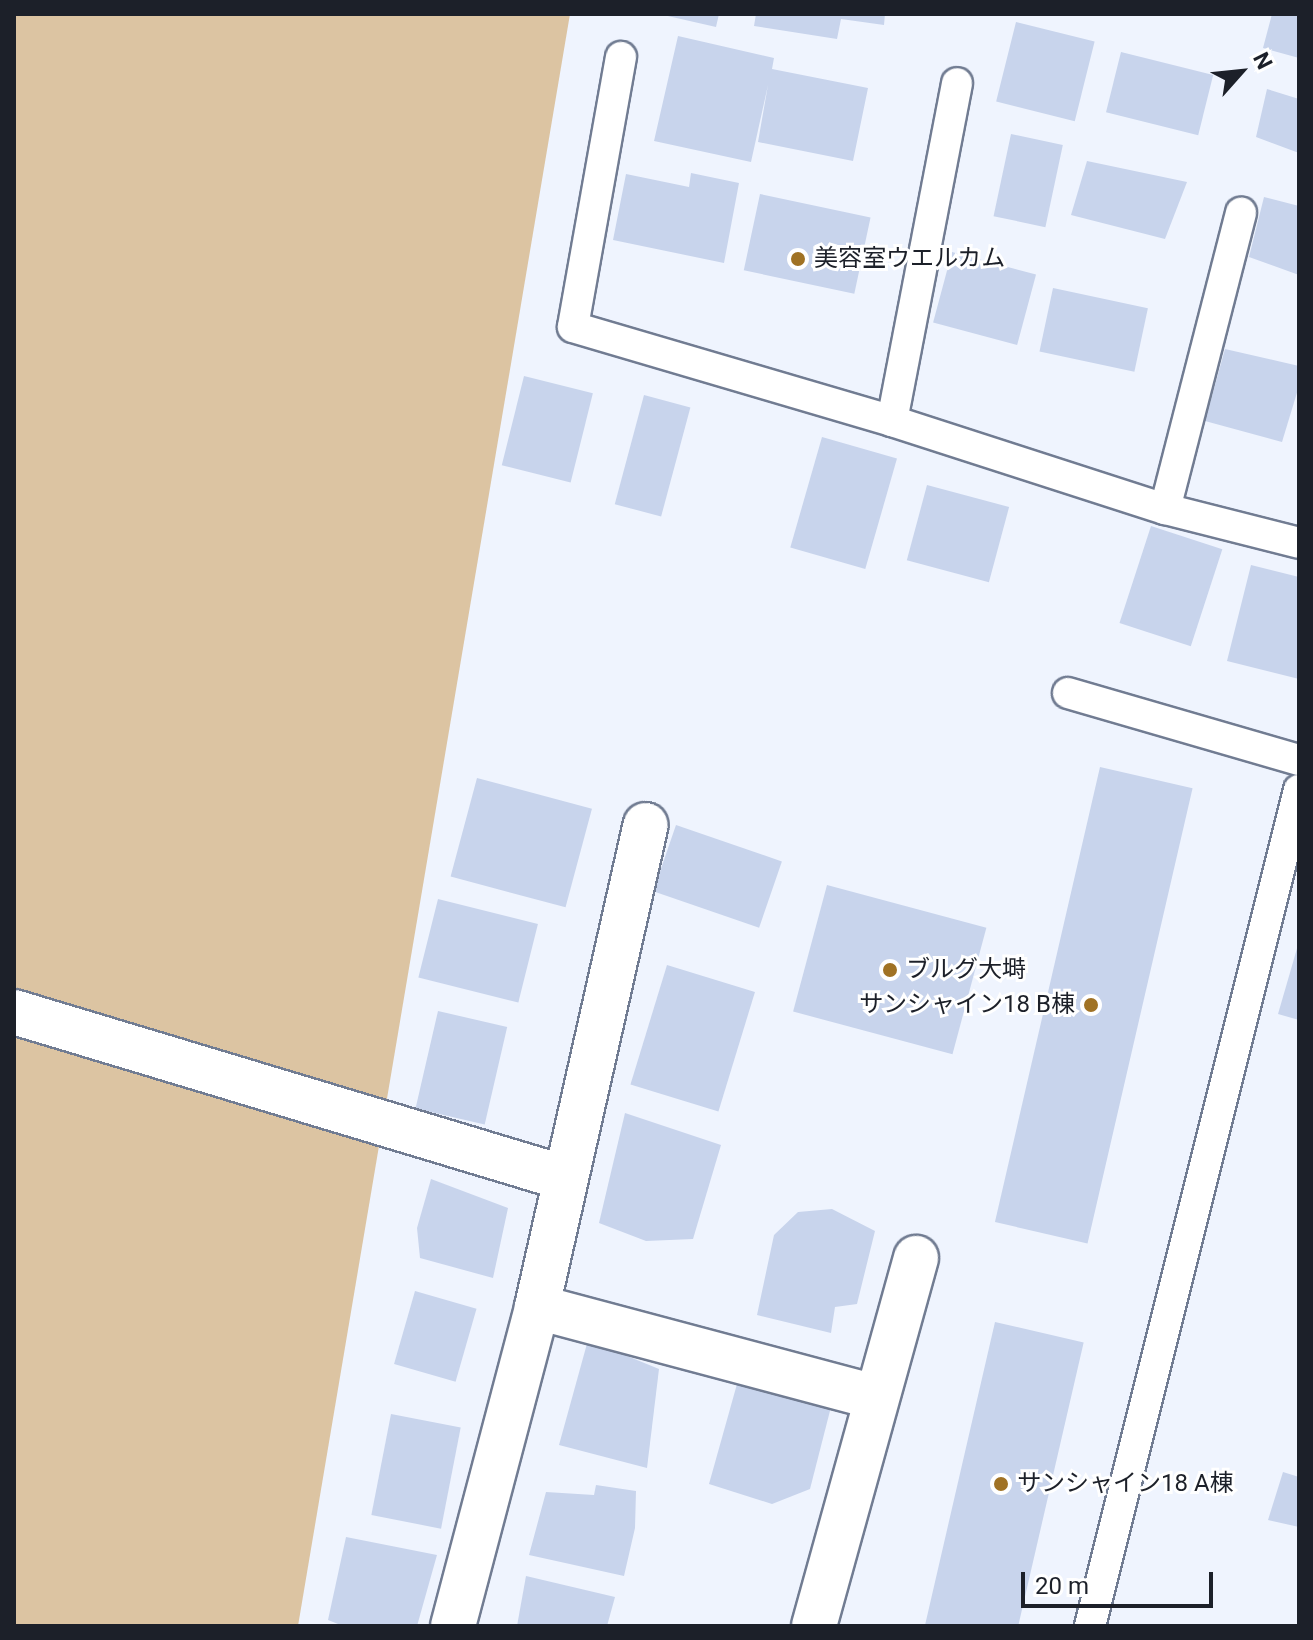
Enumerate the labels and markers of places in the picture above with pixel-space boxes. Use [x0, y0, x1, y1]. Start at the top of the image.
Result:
place label: 美容室ウエルカム [814, 245, 1006, 273]
marker: 美容室ウエルカム [789, 250, 807, 268]
place label: ブルグ大塒 [906, 956, 1026, 984]
marker: ブルグ大塒 [881, 961, 899, 979]
place label: サンシャイン18 B棟 [859, 991, 1075, 1019]
marker: サンシャイン18 B棟 [1082, 996, 1100, 1014]
place label: サンシャイン18 A棟 [1017, 1470, 1234, 1498]
marker: サンシャイン18 A棟 [992, 1475, 1010, 1493]

